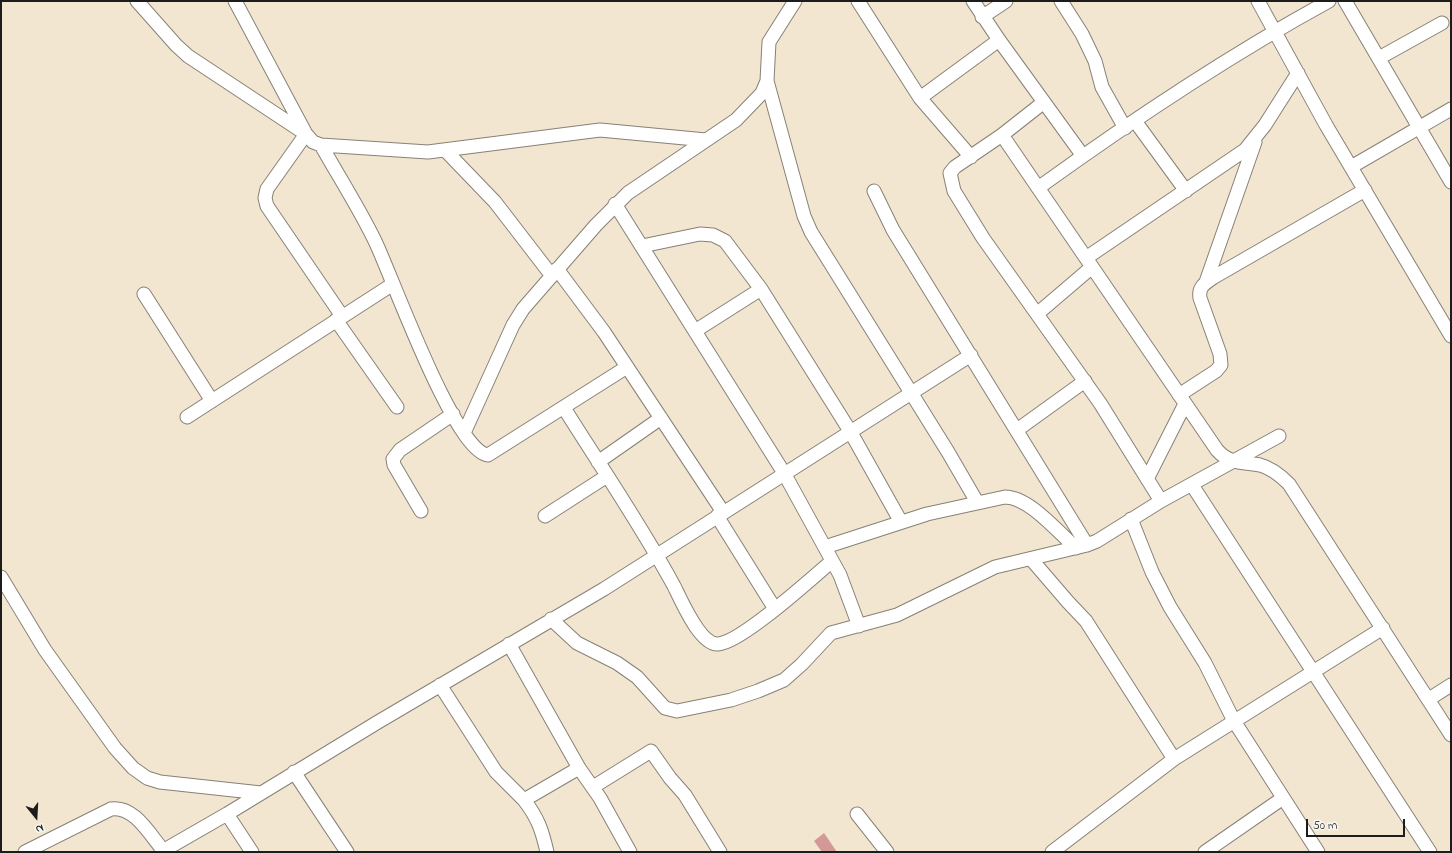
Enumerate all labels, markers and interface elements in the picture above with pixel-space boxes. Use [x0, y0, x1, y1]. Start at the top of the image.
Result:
north arrow [16, 797, 56, 837]
scale bar [1308, 811, 1407, 837]
text: 50 m [1313, 817, 1337, 835]
text: N [34, 820, 46, 837]

